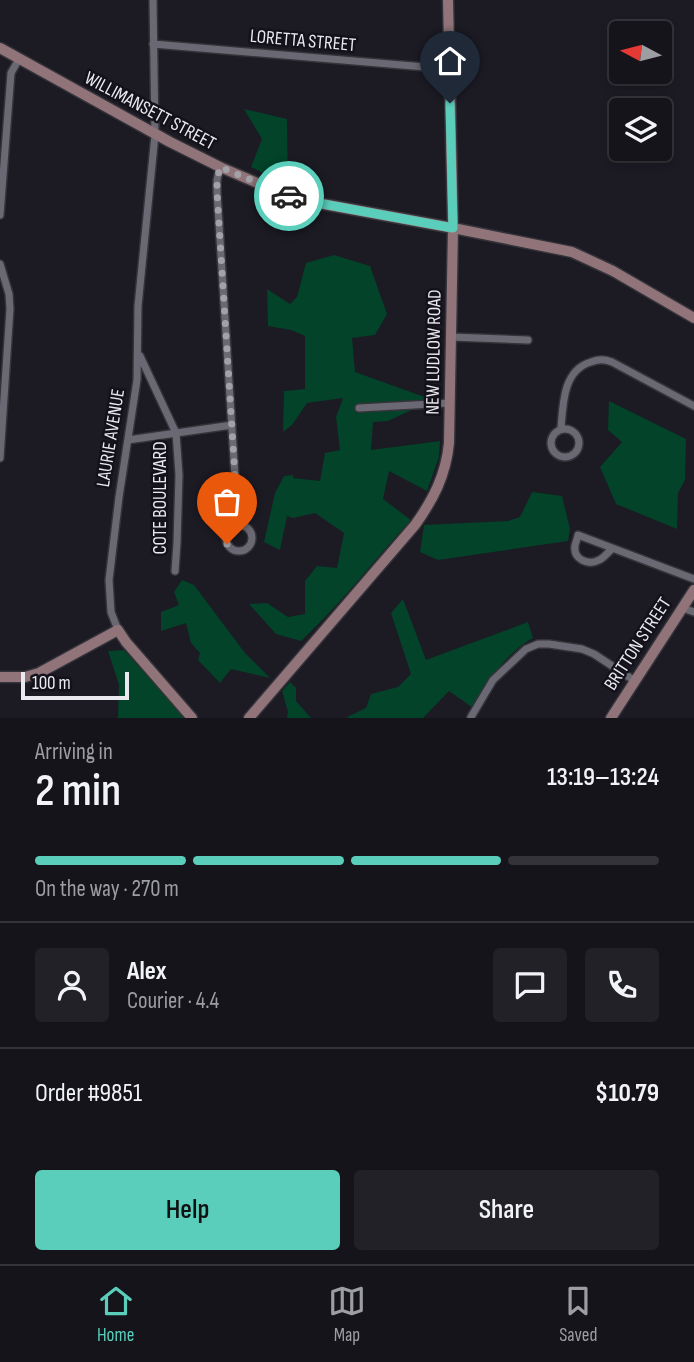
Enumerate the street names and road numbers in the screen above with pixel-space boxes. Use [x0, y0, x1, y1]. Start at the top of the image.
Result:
street label: LORETTA STREET [249, 25, 357, 57]
street label: WILLIMANSETT STREET [80, 67, 220, 155]
street label: NEW LUDLOW ROAD [421, 289, 447, 415]
street label: LAURIE AVENUE [92, 387, 130, 489]
street label: COTE BOULEVARD [149, 441, 172, 555]
street label: BRITTON STREET [599, 593, 677, 695]

